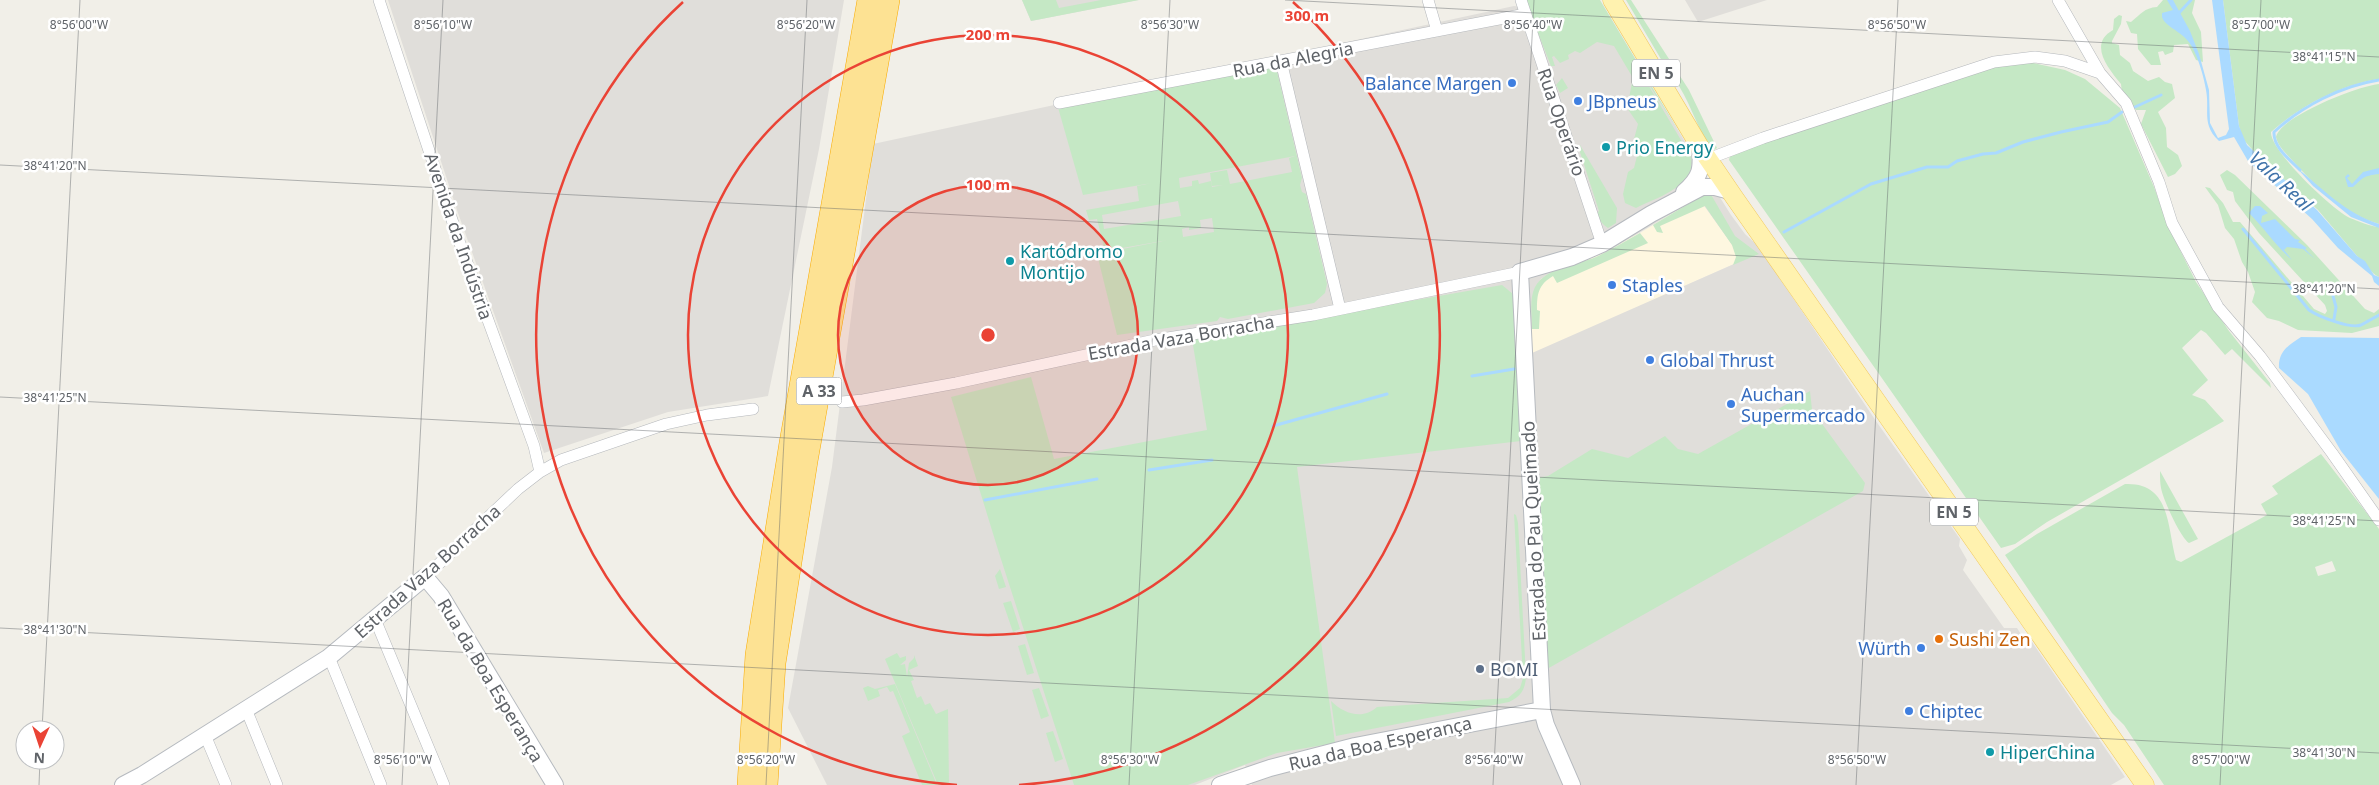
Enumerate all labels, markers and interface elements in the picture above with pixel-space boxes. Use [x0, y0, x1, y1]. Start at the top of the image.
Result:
text: 300 m [1285, 5, 1329, 25]
text: 8°56'00"W [50, 16, 108, 33]
text: 8°56'10"W [414, 16, 472, 33]
text: 8°56'20"W [777, 16, 835, 33]
text: 8°56'30"W [1141, 16, 1199, 33]
text: 8°56'40"W [1504, 16, 1562, 33]
text: 8°56'50"W [1868, 16, 1926, 33]
text: 8°57'00"W [2232, 16, 2290, 33]
text: 200 m [966, 24, 1010, 44]
street label: Rua da Alegria [1231, 36, 1355, 82]
text: 38°41'15"N [2292, 48, 2356, 65]
road number: EN 5 [1632, 59, 1680, 86]
street label: Rua Operário [1532, 65, 1592, 179]
place label: Balance Margen [1365, 71, 1502, 95]
marker: Balance Margen [1506, 77, 1518, 89]
place label: JBpneus [1586, 89, 1657, 113]
marker: JBpneus [1572, 95, 1584, 107]
place label: Prio Energy [1616, 135, 1714, 159]
marker: Prio Energy [1600, 141, 1612, 153]
water label: Vala Real [2244, 145, 2319, 218]
street label: Avenida da Indústria [419, 149, 499, 323]
text: 38°41'20"N [23, 157, 87, 174]
text: 100 m [966, 174, 1010, 194]
place label: Kartódromo Montijo [1020, 239, 1123, 284]
marker: Kartódromo Montijo [1004, 255, 1016, 267]
place label: Staples [1622, 273, 1683, 297]
marker: Staples [1606, 279, 1618, 291]
text: 38°41'20"N [2292, 280, 2356, 297]
street label: Estrada Vaza Borracha [1086, 309, 1276, 365]
centre of rings [979, 326, 997, 344]
place label: Global Thrust [1660, 348, 1774, 372]
marker: Global Thrust [1644, 354, 1656, 366]
road number: A 33 [796, 378, 842, 404]
place label: Auchan Supermercado [1741, 382, 1865, 427]
text: 38°41'25"N [23, 389, 87, 406]
marker: Auchan Supermercado [1725, 398, 1737, 410]
street label: Estrada do Pau Queimado [1515, 420, 1551, 642]
road number: EN 5 [1930, 498, 1978, 526]
street label: Estrada Vaza Borracha [349, 499, 505, 643]
text: 38°41'25"N [2292, 512, 2356, 529]
street label: Rua da Boa Esperança [433, 594, 549, 766]
text: 38°41'30"N [23, 621, 87, 638]
place label: Sushi Zen [1949, 627, 2031, 651]
marker: Sushi Zen [1933, 633, 1945, 645]
place label: Würth [1858, 636, 1911, 660]
marker: Würth [1915, 642, 1927, 654]
place label: BOMI [1490, 657, 1538, 681]
marker: BOMI [1474, 663, 1486, 675]
place label: Chiptec [1919, 699, 1983, 723]
marker: Chiptec [1903, 705, 1915, 717]
street label: Rua da Boa Esperança [1286, 710, 1474, 776]
north arrow [15, 720, 65, 770]
place label: HiperChina [2000, 740, 2095, 764]
text: 38°41'30"N [2292, 744, 2356, 761]
marker: HiperChina [1984, 746, 1996, 758]
text: N [33, 749, 45, 768]
text: 8°56'10"W [374, 751, 432, 768]
text: 8°56'20"W [737, 751, 795, 768]
text: 8°56'30"W [1101, 751, 1159, 768]
text: 8°56'40"W [1465, 751, 1523, 768]
text: 8°56'50"W [1828, 751, 1886, 768]
text: 8°57'00"W [2192, 751, 2250, 768]

